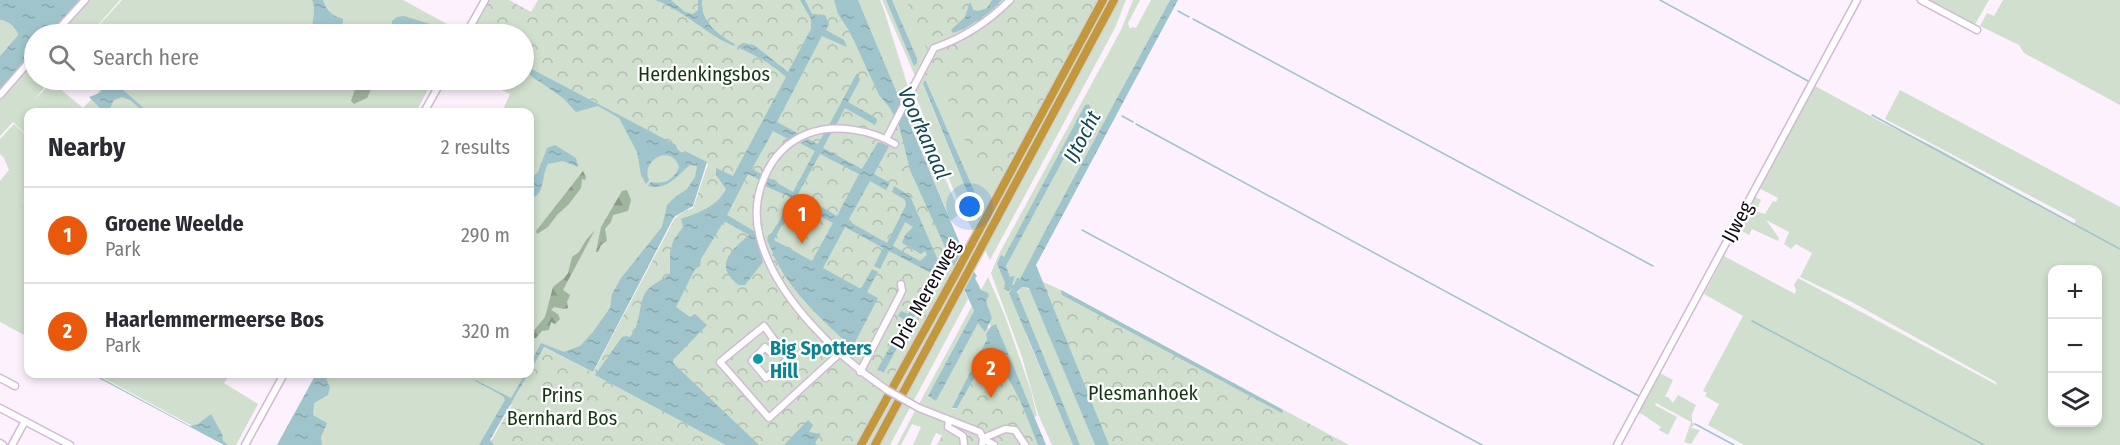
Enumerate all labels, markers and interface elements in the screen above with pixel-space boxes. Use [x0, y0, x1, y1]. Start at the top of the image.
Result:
search box [24, 24, 534, 90]
icon: search [45, 41, 78, 74]
text: Search here [93, 44, 199, 71]
park label: Herdenkingsbos [638, 62, 770, 86]
water label: Voorkanaal [892, 83, 956, 183]
water label: IJtocht [1057, 106, 1107, 168]
text: Nearby [48, 132, 125, 163]
text: 2 results [441, 135, 510, 159]
your location [955, 192, 984, 221]
pin: 1 [782, 194, 822, 244]
street label: IJweg [1716, 197, 1758, 247]
text: Groene Weelde [105, 210, 244, 237]
text: 1 [63, 223, 72, 247]
text: 290 m [461, 223, 510, 247]
street label: Drie Merenweg [885, 235, 965, 353]
text: Park [105, 237, 141, 261]
map controls [2048, 265, 2102, 427]
button: + [2048, 265, 2102, 319]
text: Haarlemmermeerse Bos [105, 306, 324, 333]
text: 2 [63, 319, 72, 343]
text: 320 m [462, 319, 510, 343]
button: − [2048, 319, 2102, 373]
text: Park [105, 333, 141, 357]
place label: Big Spotters Hill [770, 336, 872, 383]
pin: 2 [972, 348, 1010, 398]
marker: Big Spotters Hill [751, 352, 765, 366]
button: layers [2048, 373, 2102, 427]
park label: Plesmanhoek [1088, 381, 1199, 405]
park label: Prins Bernhard Bos [507, 383, 617, 430]

